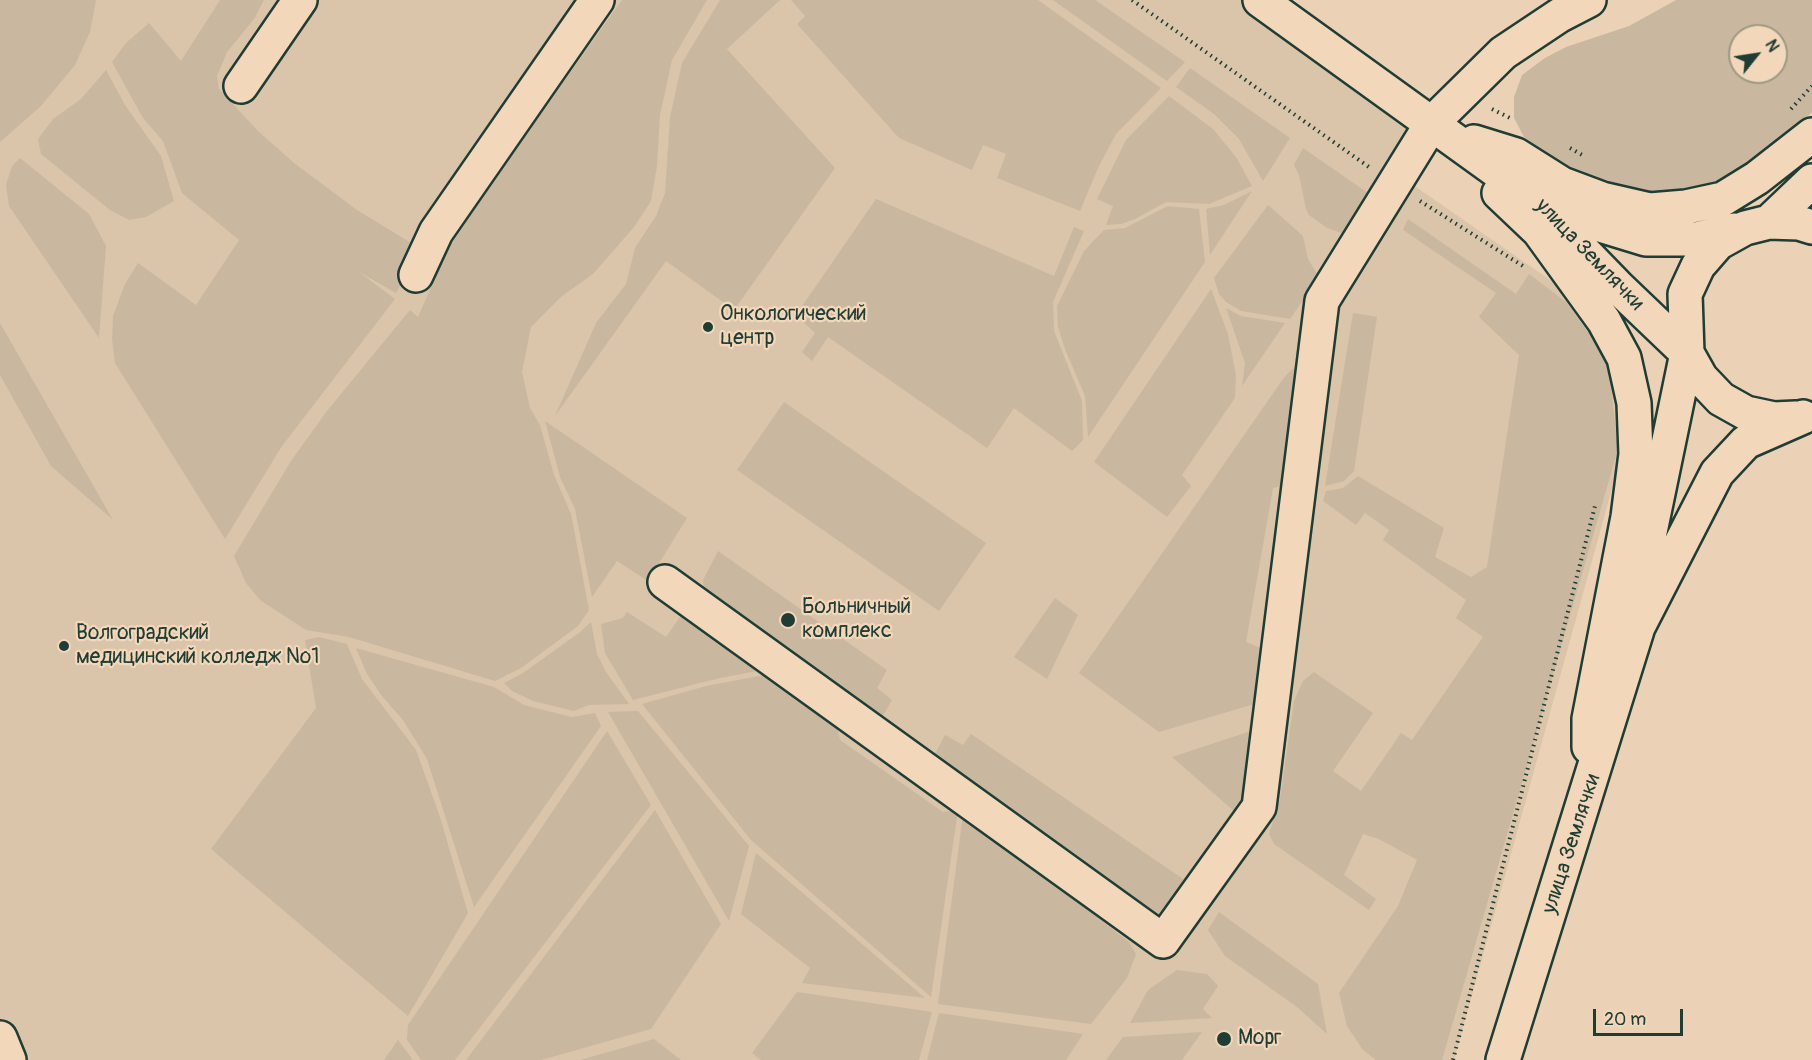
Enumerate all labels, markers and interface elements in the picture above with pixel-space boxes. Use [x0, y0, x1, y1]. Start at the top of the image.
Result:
north arrow [1728, 24, 1788, 84]
text: N [1760, 36, 1783, 56]
street label: улица Землячки [1529, 194, 1649, 316]
place label: Онкологический центр [720, 302, 867, 352]
marker: Онкологический центр [701, 320, 715, 334]
place label: Больничный комплекс [802, 595, 911, 645]
marker: Больничный комплекс [779, 611, 797, 629]
place label: Волгоградский медицинский колледж №1 [76, 621, 319, 671]
marker: Волгоградский медицинский колледж №1 [57, 639, 71, 653]
street label: улица Землячки [1538, 771, 1606, 917]
scale bar [1596, 997, 1686, 1035]
text: 20 m [1604, 1008, 1646, 1031]
place label: Морг [1238, 1026, 1281, 1052]
marker: Морг [1215, 1030, 1233, 1048]

